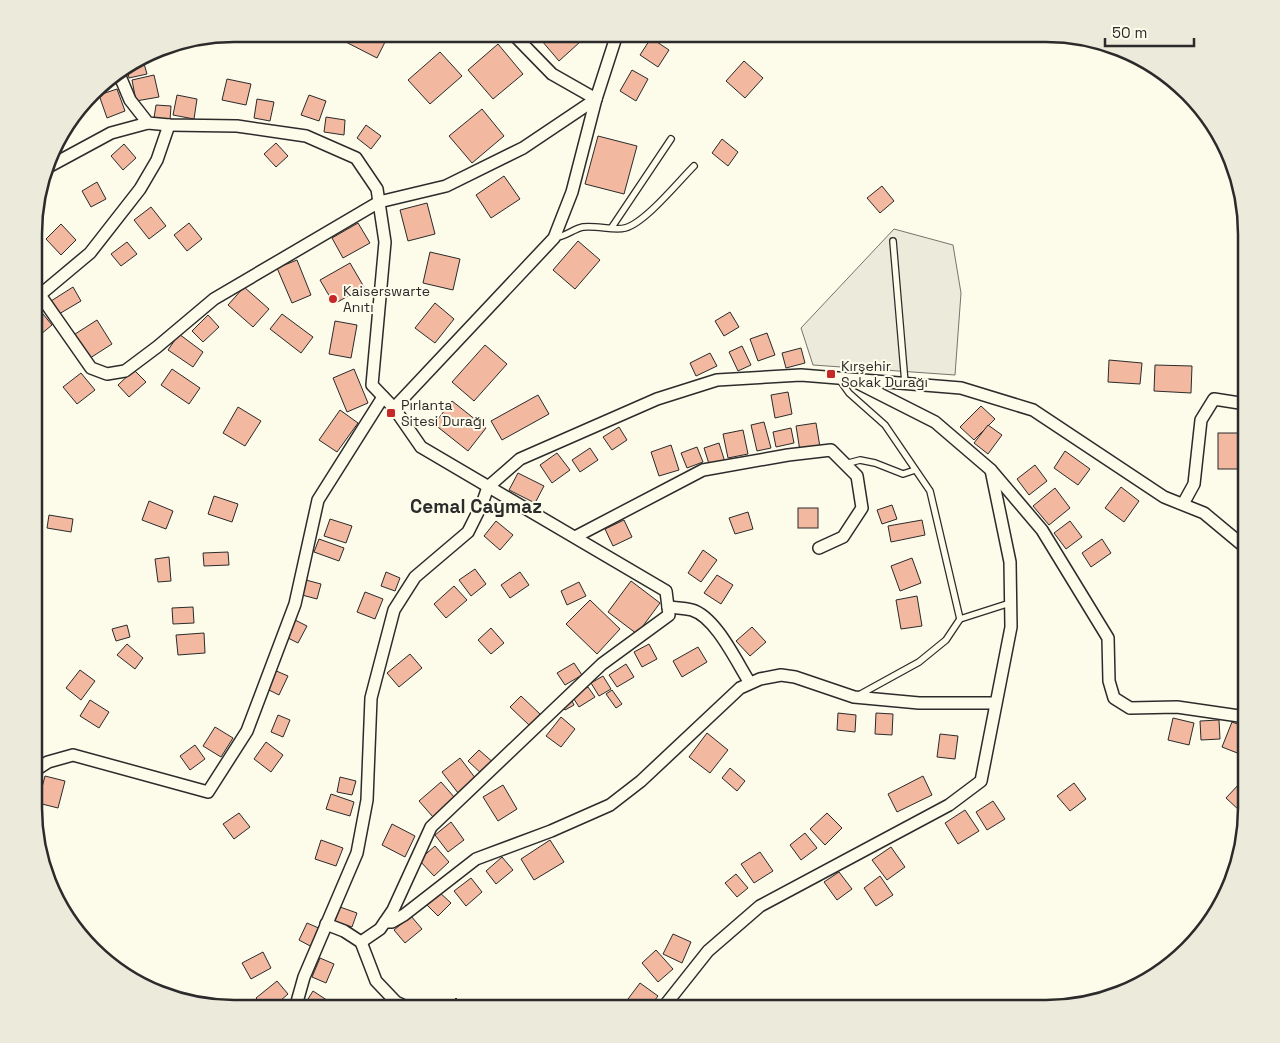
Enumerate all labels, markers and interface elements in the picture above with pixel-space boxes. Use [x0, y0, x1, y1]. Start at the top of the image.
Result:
scale bar [1105, 15, 1194, 47]
text: 50 m [1112, 23, 1147, 42]
place label: Kaiserswarte Anıtı [343, 282, 430, 316]
marker: Kaiserswarte Anıtı [327, 293, 339, 305]
place label: Kırşehir Sokak Durağı [841, 357, 928, 391]
marker: Kırşehir Sokak Durağı [825, 368, 837, 380]
place label: Pırlanta Sitesi Durağı [401, 396, 485, 430]
marker: Pırlanta Sitesi Durağı [385, 407, 397, 419]
district label: Cemal Caymaz [410, 494, 542, 519]

